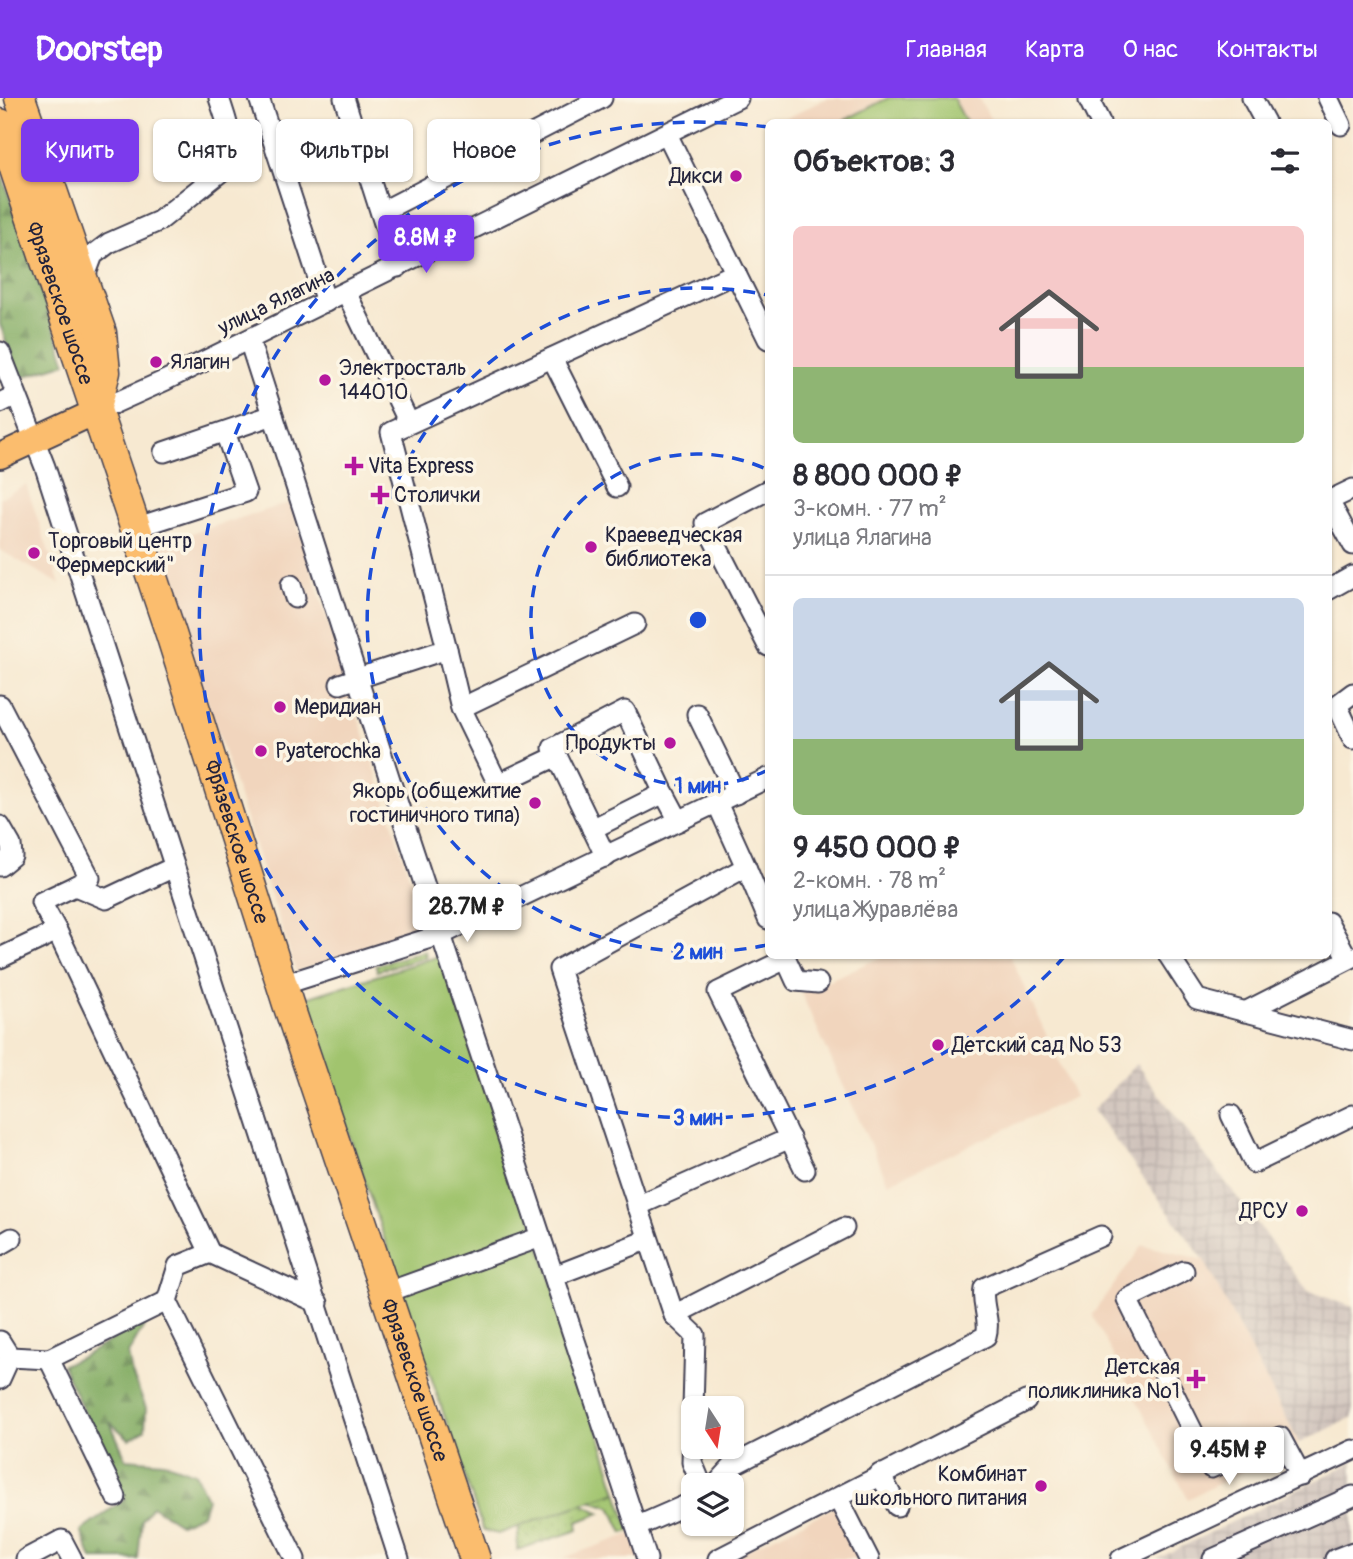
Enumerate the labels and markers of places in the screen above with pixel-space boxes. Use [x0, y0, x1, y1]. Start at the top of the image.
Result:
place label: Дикси [668, 163, 722, 190]
marker: Дикси [728, 168, 744, 184]
pin: 8.8M ₽ [369, 216, 483, 275]
place label: Ялагин [170, 349, 230, 376]
marker: Ялагин [148, 354, 164, 370]
place label: Электросталь 144010 [339, 355, 467, 406]
marker: Электросталь 144010 [317, 372, 333, 388]
place label: Vita Express [368, 453, 474, 480]
marker: Vita Express [346, 458, 362, 474]
place label: Столички [394, 482, 480, 509]
marker: Столички [372, 487, 388, 503]
place label: Краеведческая библиотека [605, 522, 743, 573]
place label: Торговый центр "Фермерский" [48, 528, 192, 579]
marker: Краеведческая библиотека [583, 539, 599, 555]
marker: Торговый центр "Фермерский" [26, 545, 42, 561]
centre of rings [686, 608, 710, 632]
place label: Меридиан [294, 694, 381, 721]
marker: Меридиан [272, 699, 288, 715]
place label: Продукты [566, 730, 656, 757]
marker: Продукты [662, 735, 678, 751]
place label: Pyaterochka [275, 738, 381, 765]
marker: Pyaterochka [253, 743, 269, 759]
place label: Якорь (общежитие гостиничного типа) [350, 778, 522, 829]
marker: Якорь (общежитие гостиничного типа) [527, 795, 543, 811]
pin: 28.7M ₽ [402, 884, 532, 944]
place label: Детский сад № 53 [951, 1032, 1122, 1059]
marker: Детский сад № 53 [930, 1037, 946, 1053]
place label: ДРСУ [1238, 1198, 1288, 1225]
marker: ДРСУ [1294, 1203, 1310, 1219]
place label: Детская поликлиника №1 [1028, 1354, 1180, 1405]
marker: Детская поликлиника №1 [1186, 1369, 1206, 1389]
pin: 9.45M ₽ [1164, 1428, 1294, 1487]
place label: Комбинат школьного питания [855, 1461, 1027, 1512]
marker: Комбинат школьного питания [1033, 1478, 1049, 1494]

